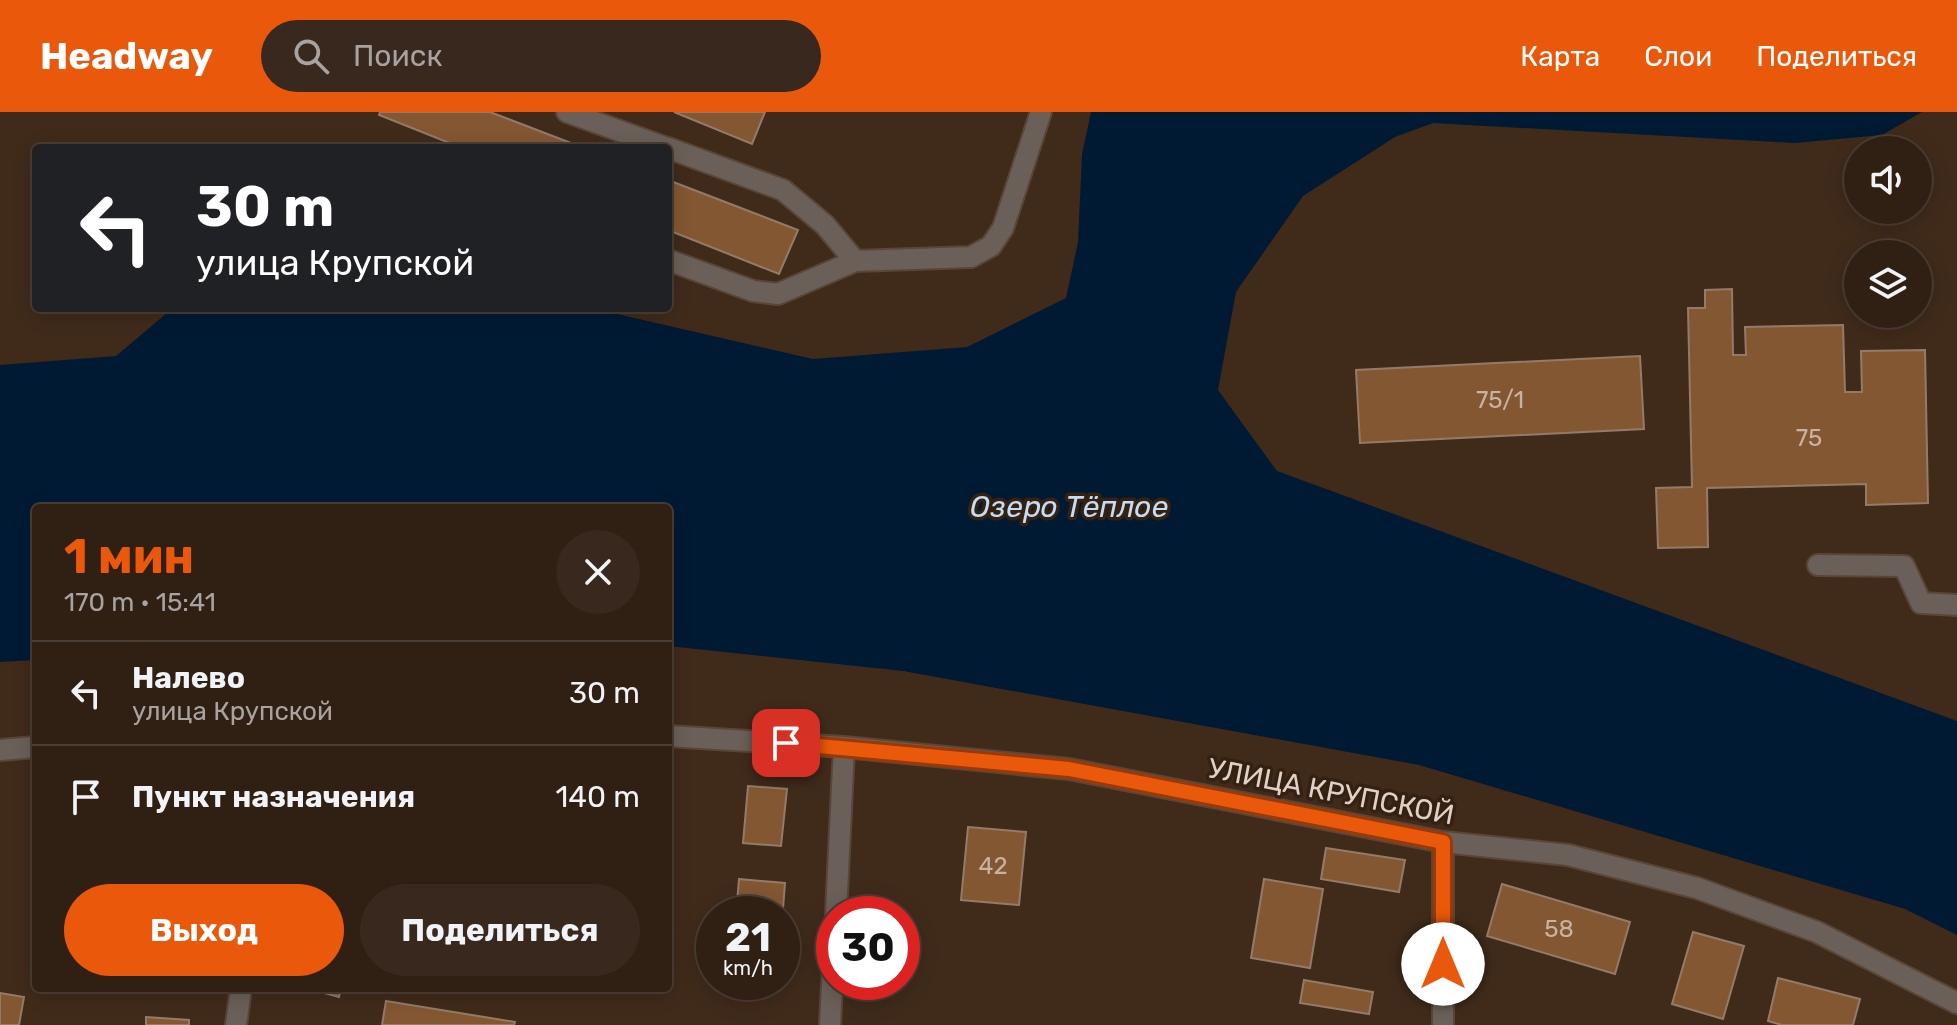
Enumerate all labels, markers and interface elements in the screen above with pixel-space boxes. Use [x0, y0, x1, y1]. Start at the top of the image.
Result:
search box [261, 20, 821, 92]
text: Headway [40, 33, 213, 79]
icon: search [289, 34, 333, 78]
text: Поиск [353, 38, 442, 74]
text: Карта [1520, 40, 1600, 73]
text: Слои [1644, 40, 1712, 73]
text: Поделиться [1756, 40, 1917, 73]
map controls [1844, 136, 1932, 328]
button: sound [1844, 136, 1932, 224]
text: 30 m [196, 174, 334, 240]
icon: left [64, 176, 168, 280]
button: layers [1844, 240, 1932, 328]
text: улица Крупской [196, 241, 474, 284]
house number: 75/1 [1476, 386, 1524, 414]
house number: 75 [1796, 424, 1822, 452]
water label: Озеро Тёплое [970, 489, 1168, 525]
text: 1 мин [64, 528, 194, 585]
button: close [556, 530, 640, 614]
text: 170 m · 15:41 [64, 587, 216, 618]
text: Налево [132, 660, 245, 696]
icon: left [64, 671, 108, 715]
text: 30 m [569, 675, 640, 711]
text: улица Крупской [132, 696, 333, 727]
pin [752, 709, 820, 777]
icon: arrive [764, 721, 808, 765]
street label: УЛИЦА КРУПСКОЙ [1205, 751, 1457, 832]
icon: arrive [64, 775, 108, 819]
text: Пункт назначения [132, 779, 415, 815]
text: 140 m [555, 779, 640, 815]
house number: 42 [979, 852, 1008, 880]
button: Выход [64, 884, 344, 976]
button: Поделиться [360, 884, 640, 976]
speed limit sign: 30 [816, 896, 920, 1000]
text: 21 [725, 914, 771, 961]
house number: 58 [1544, 915, 1574, 943]
position arrow [1401, 922, 1485, 1006]
text: km/h [723, 956, 773, 980]

